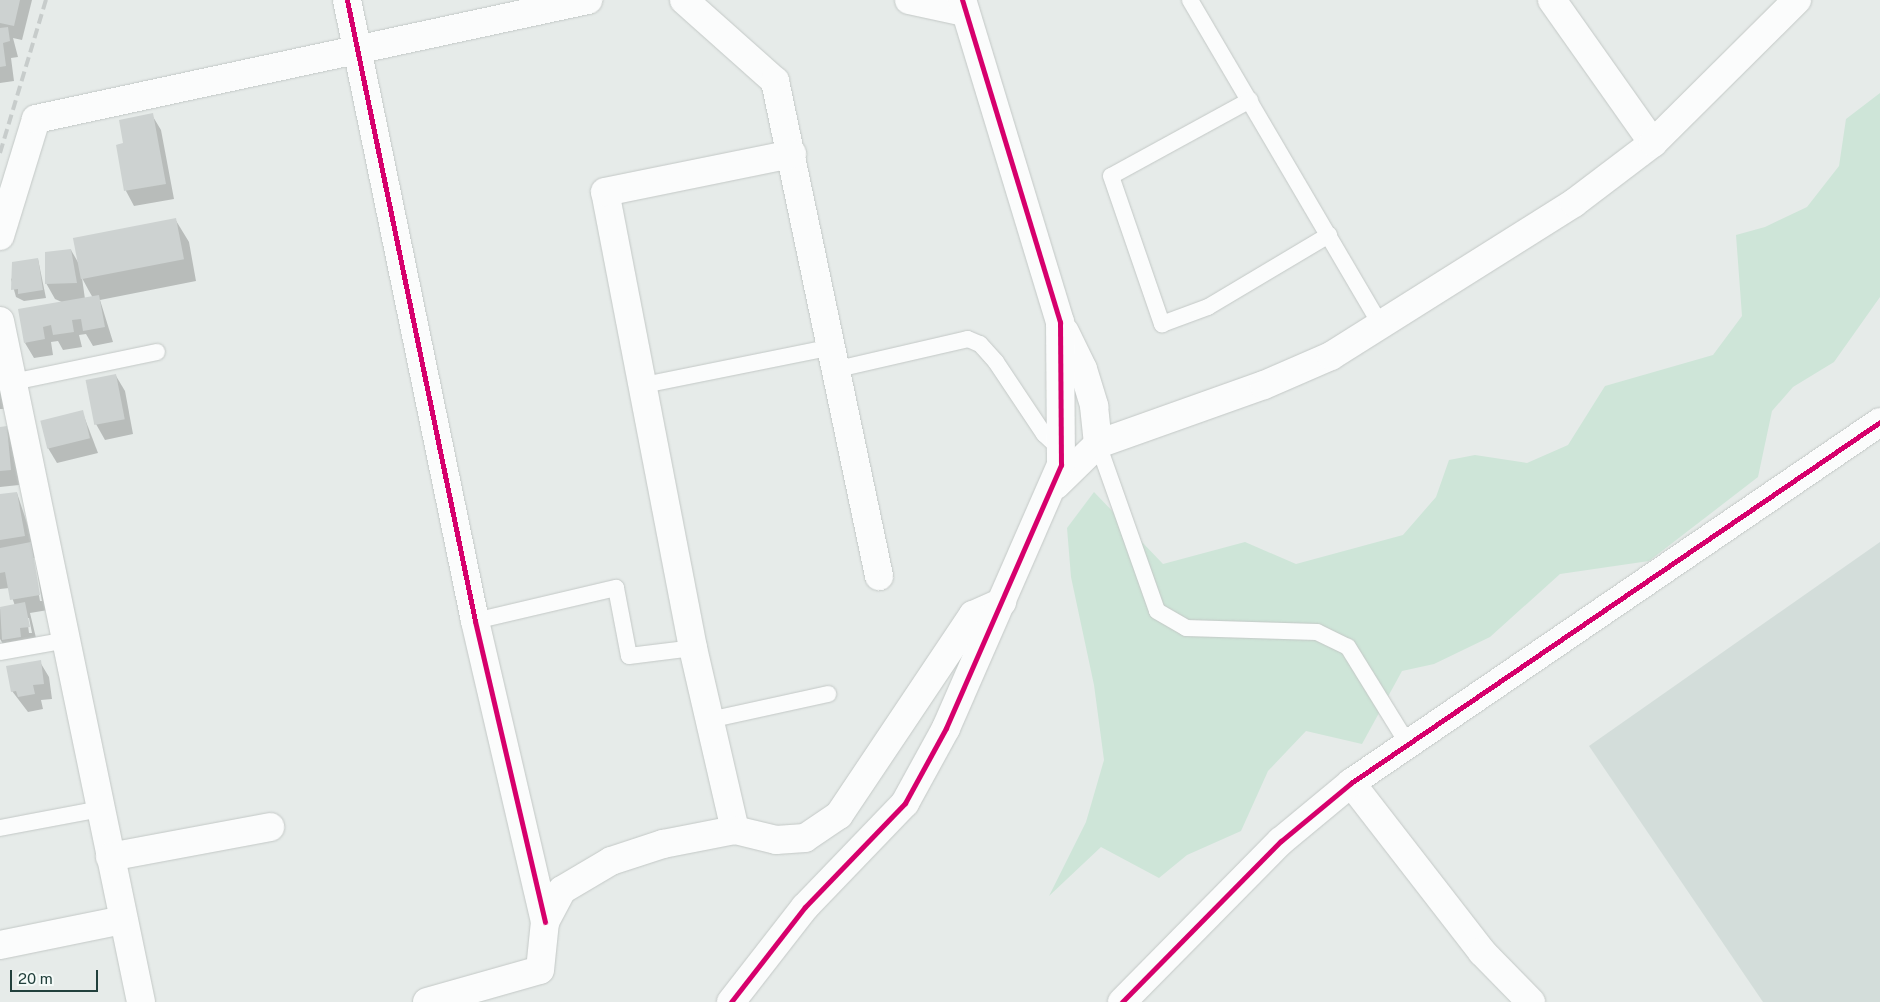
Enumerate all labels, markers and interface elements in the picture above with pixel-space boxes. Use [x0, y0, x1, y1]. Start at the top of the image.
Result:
scale bar [12, 960, 100, 992]
text: 20 m [18, 970, 53, 987]

